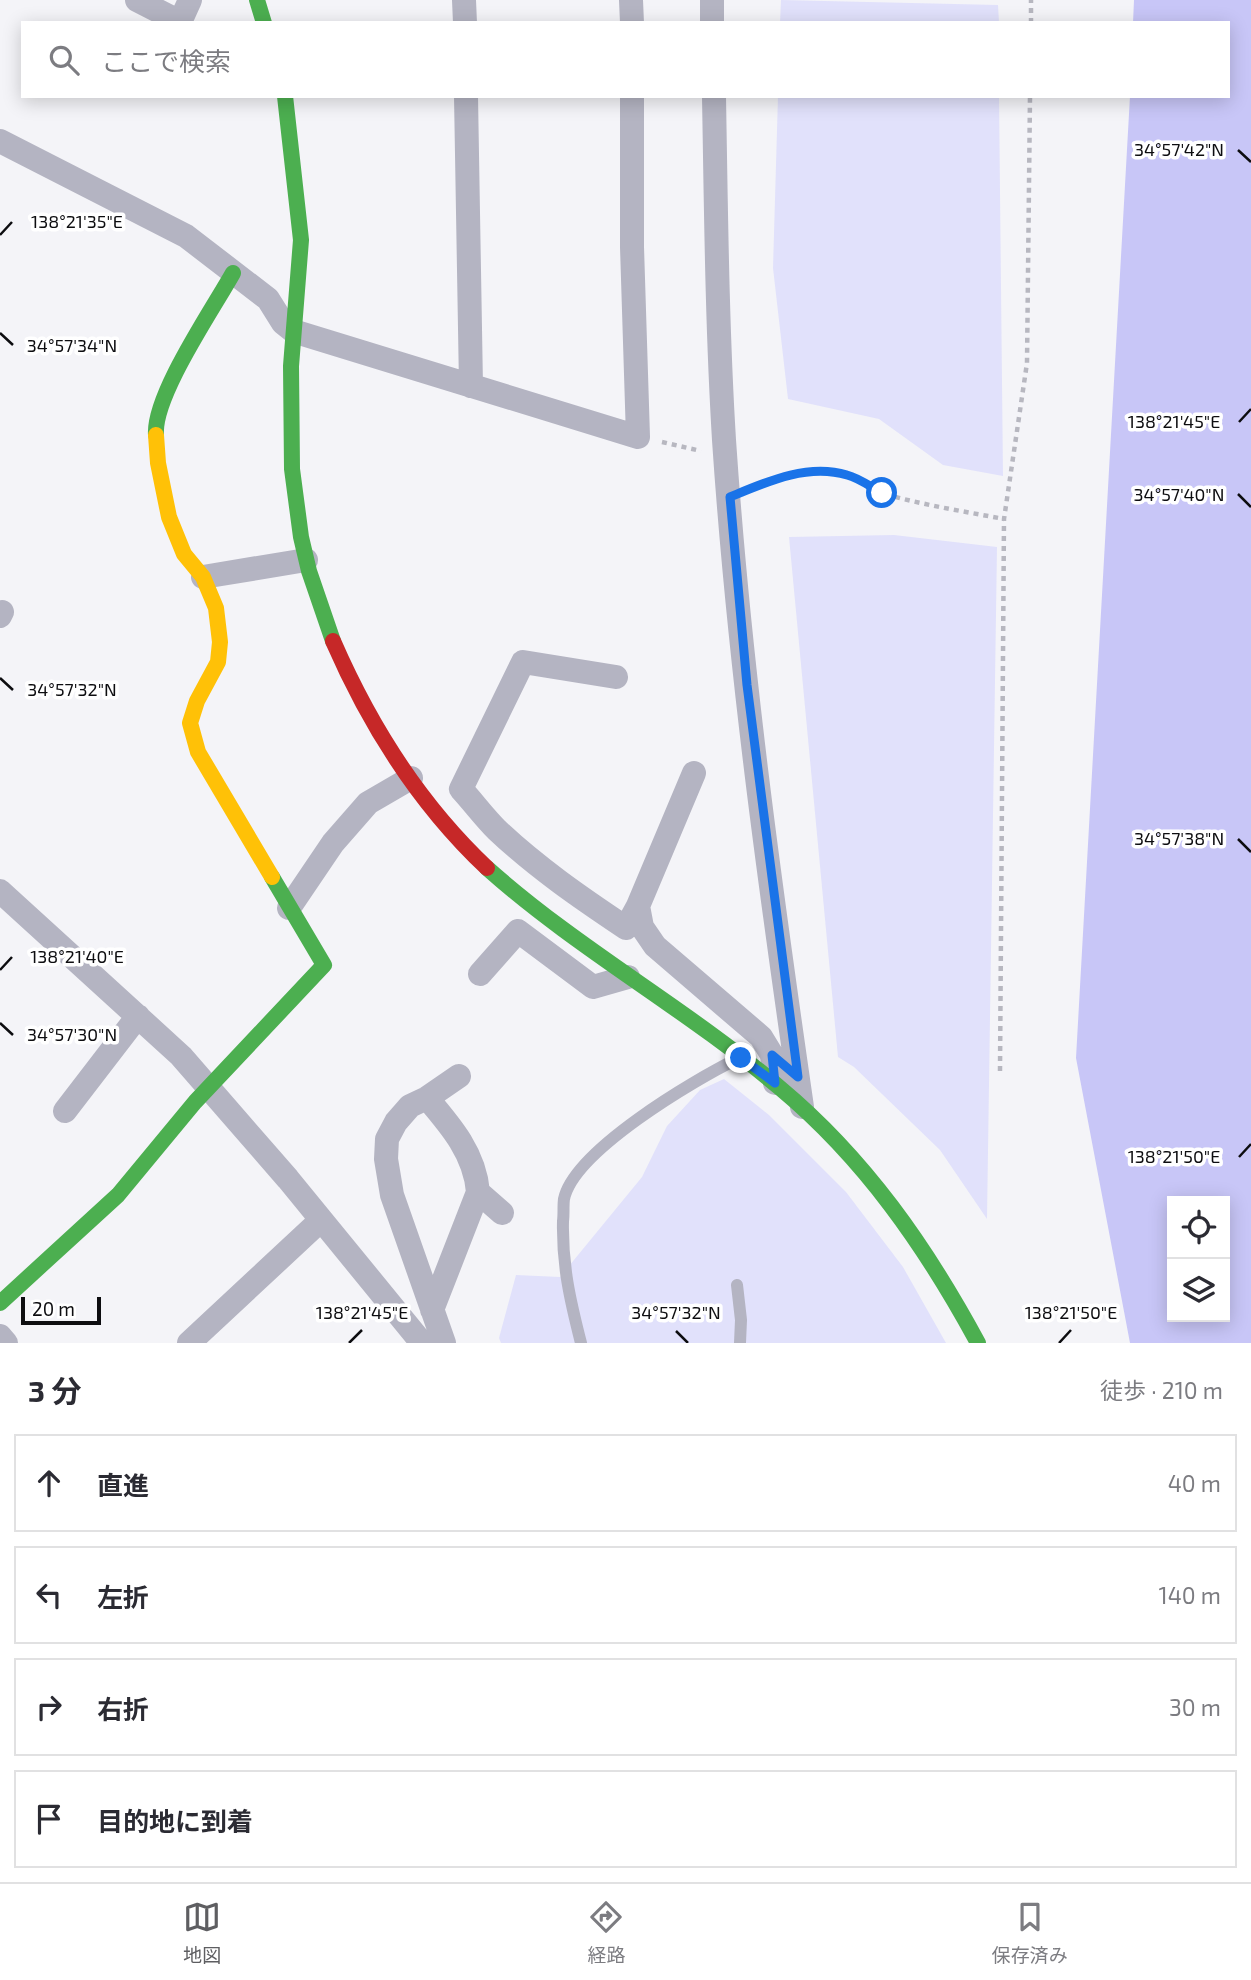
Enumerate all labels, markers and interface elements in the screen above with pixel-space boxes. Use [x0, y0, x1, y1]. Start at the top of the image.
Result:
search box [21, 21, 1230, 98]
icon: search [45, 41, 83, 79]
text: ここで検索 [101, 45, 231, 76]
text: 34°57'42"N [1134, 138, 1224, 160]
text: 138°21'35"E [31, 210, 123, 232]
text: 34°57'34"N [27, 334, 117, 356]
text: 138°21'45"E [1128, 410, 1220, 432]
route start [866, 477, 897, 508]
text: 34°57'40"N [1134, 483, 1224, 505]
text: 34°57'32"N [27, 678, 117, 700]
text: 34°57'38"N [1134, 827, 1224, 849]
text: 138°21'40"E [30, 945, 124, 967]
text: 34°57'30"N [27, 1023, 117, 1045]
route end [725, 1042, 756, 1073]
text: 138°21'50"E [1128, 1145, 1220, 1167]
map controls [1167, 1196, 1230, 1322]
button: locate [1167, 1196, 1230, 1259]
button: layers [1167, 1259, 1230, 1322]
scale bar [21, 1294, 102, 1326]
text: 20 m [32, 1297, 75, 1320]
text: 138°21'45"E [316, 1301, 408, 1323]
text: 34°57'32"N [631, 1301, 721, 1323]
text: 138°21'50"E [1025, 1301, 1117, 1323]
text: 3 分 [28, 1372, 82, 1408]
text: 徒歩 · 210 m [1100, 1376, 1223, 1404]
icon: ahead [30, 1464, 68, 1502]
text: 直進 [97, 1469, 149, 1500]
text: 40 m [1168, 1469, 1221, 1497]
icon: left [30, 1576, 68, 1614]
text: 左折 [97, 1581, 149, 1612]
text: 140 m [1159, 1581, 1221, 1609]
icon: right [30, 1688, 68, 1726]
text: 右折 [97, 1693, 149, 1724]
text: 30 m [1169, 1693, 1221, 1721]
icon: arrive [30, 1800, 68, 1838]
text: 目的地に到着 [97, 1805, 253, 1836]
tab: 地図 [183, 1898, 221, 1967]
tab: 経路 [587, 1898, 626, 1967]
tab: 保存済み [992, 1898, 1068, 1967]

